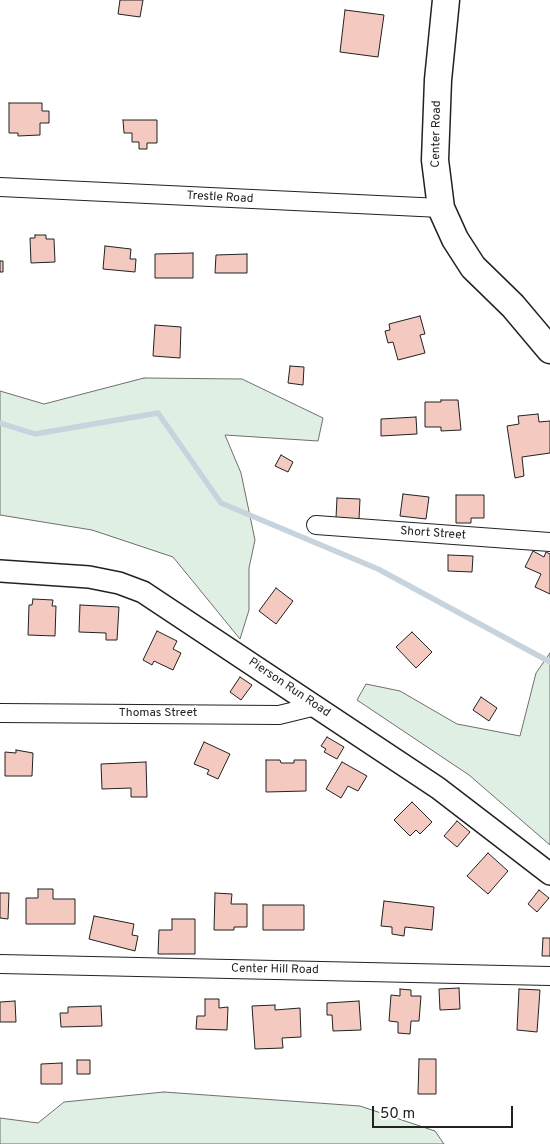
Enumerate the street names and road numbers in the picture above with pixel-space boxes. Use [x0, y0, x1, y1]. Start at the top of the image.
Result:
street label: Center Road [429, 100, 445, 168]
street label: Trestle Road [186, 189, 254, 207]
street label: Short Street [400, 525, 466, 543]
street label: Pierson Run Road [245, 655, 333, 721]
street label: Thomas Street [119, 707, 197, 721]
street label: Center Hill Road [231, 962, 319, 978]

